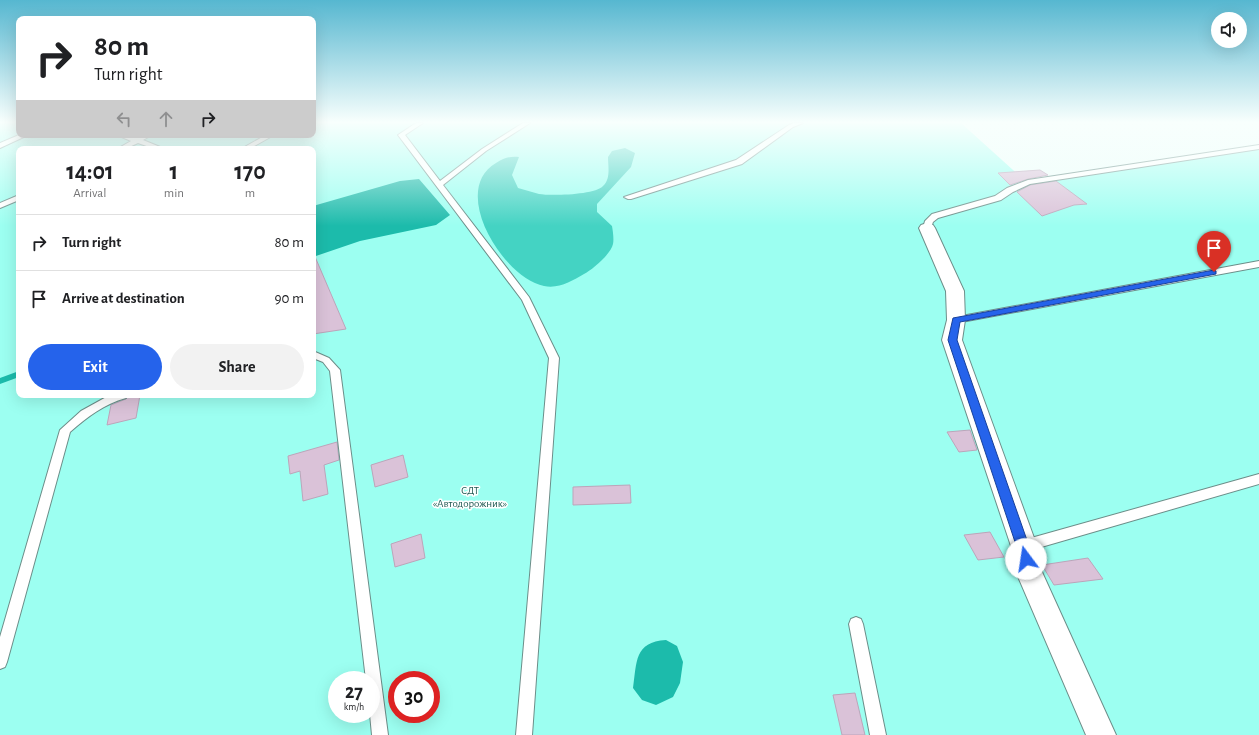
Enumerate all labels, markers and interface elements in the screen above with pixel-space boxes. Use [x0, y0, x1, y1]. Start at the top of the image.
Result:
map controls [1211, 12, 1247, 48]
button: sound [1211, 12, 1247, 48]
icon: right [28, 32, 80, 84]
text: 80 m [94, 33, 149, 61]
text: Turn right [94, 66, 163, 84]
icon: left [113, 108, 135, 130]
icon: ahead [155, 108, 177, 130]
icon: right [197, 108, 219, 130]
text: 14:01 [66, 160, 114, 184]
text: 1 [170, 160, 178, 184]
text: 170 [234, 160, 266, 184]
text: Arrival [73, 187, 107, 200]
text: min [164, 187, 184, 200]
text: m [245, 187, 255, 200]
pin [1197, 231, 1231, 272]
icon: right [28, 232, 50, 254]
text: Turn right [62, 235, 121, 250]
text: 80 m [274, 235, 304, 250]
icon: arrive [1203, 237, 1225, 259]
icon: arrive [28, 288, 50, 310]
text: Arrive at destination [62, 291, 185, 306]
text: 90 m [275, 291, 304, 306]
button: Exit [28, 344, 162, 390]
button: Share [170, 344, 304, 390]
park label: СДТ «Автодорожник» [433, 485, 507, 509]
position arrow [1005, 538, 1047, 580]
speed limit sign: 30 [388, 671, 440, 723]
text: 27 [345, 682, 363, 702]
text: km/h [344, 702, 364, 712]

